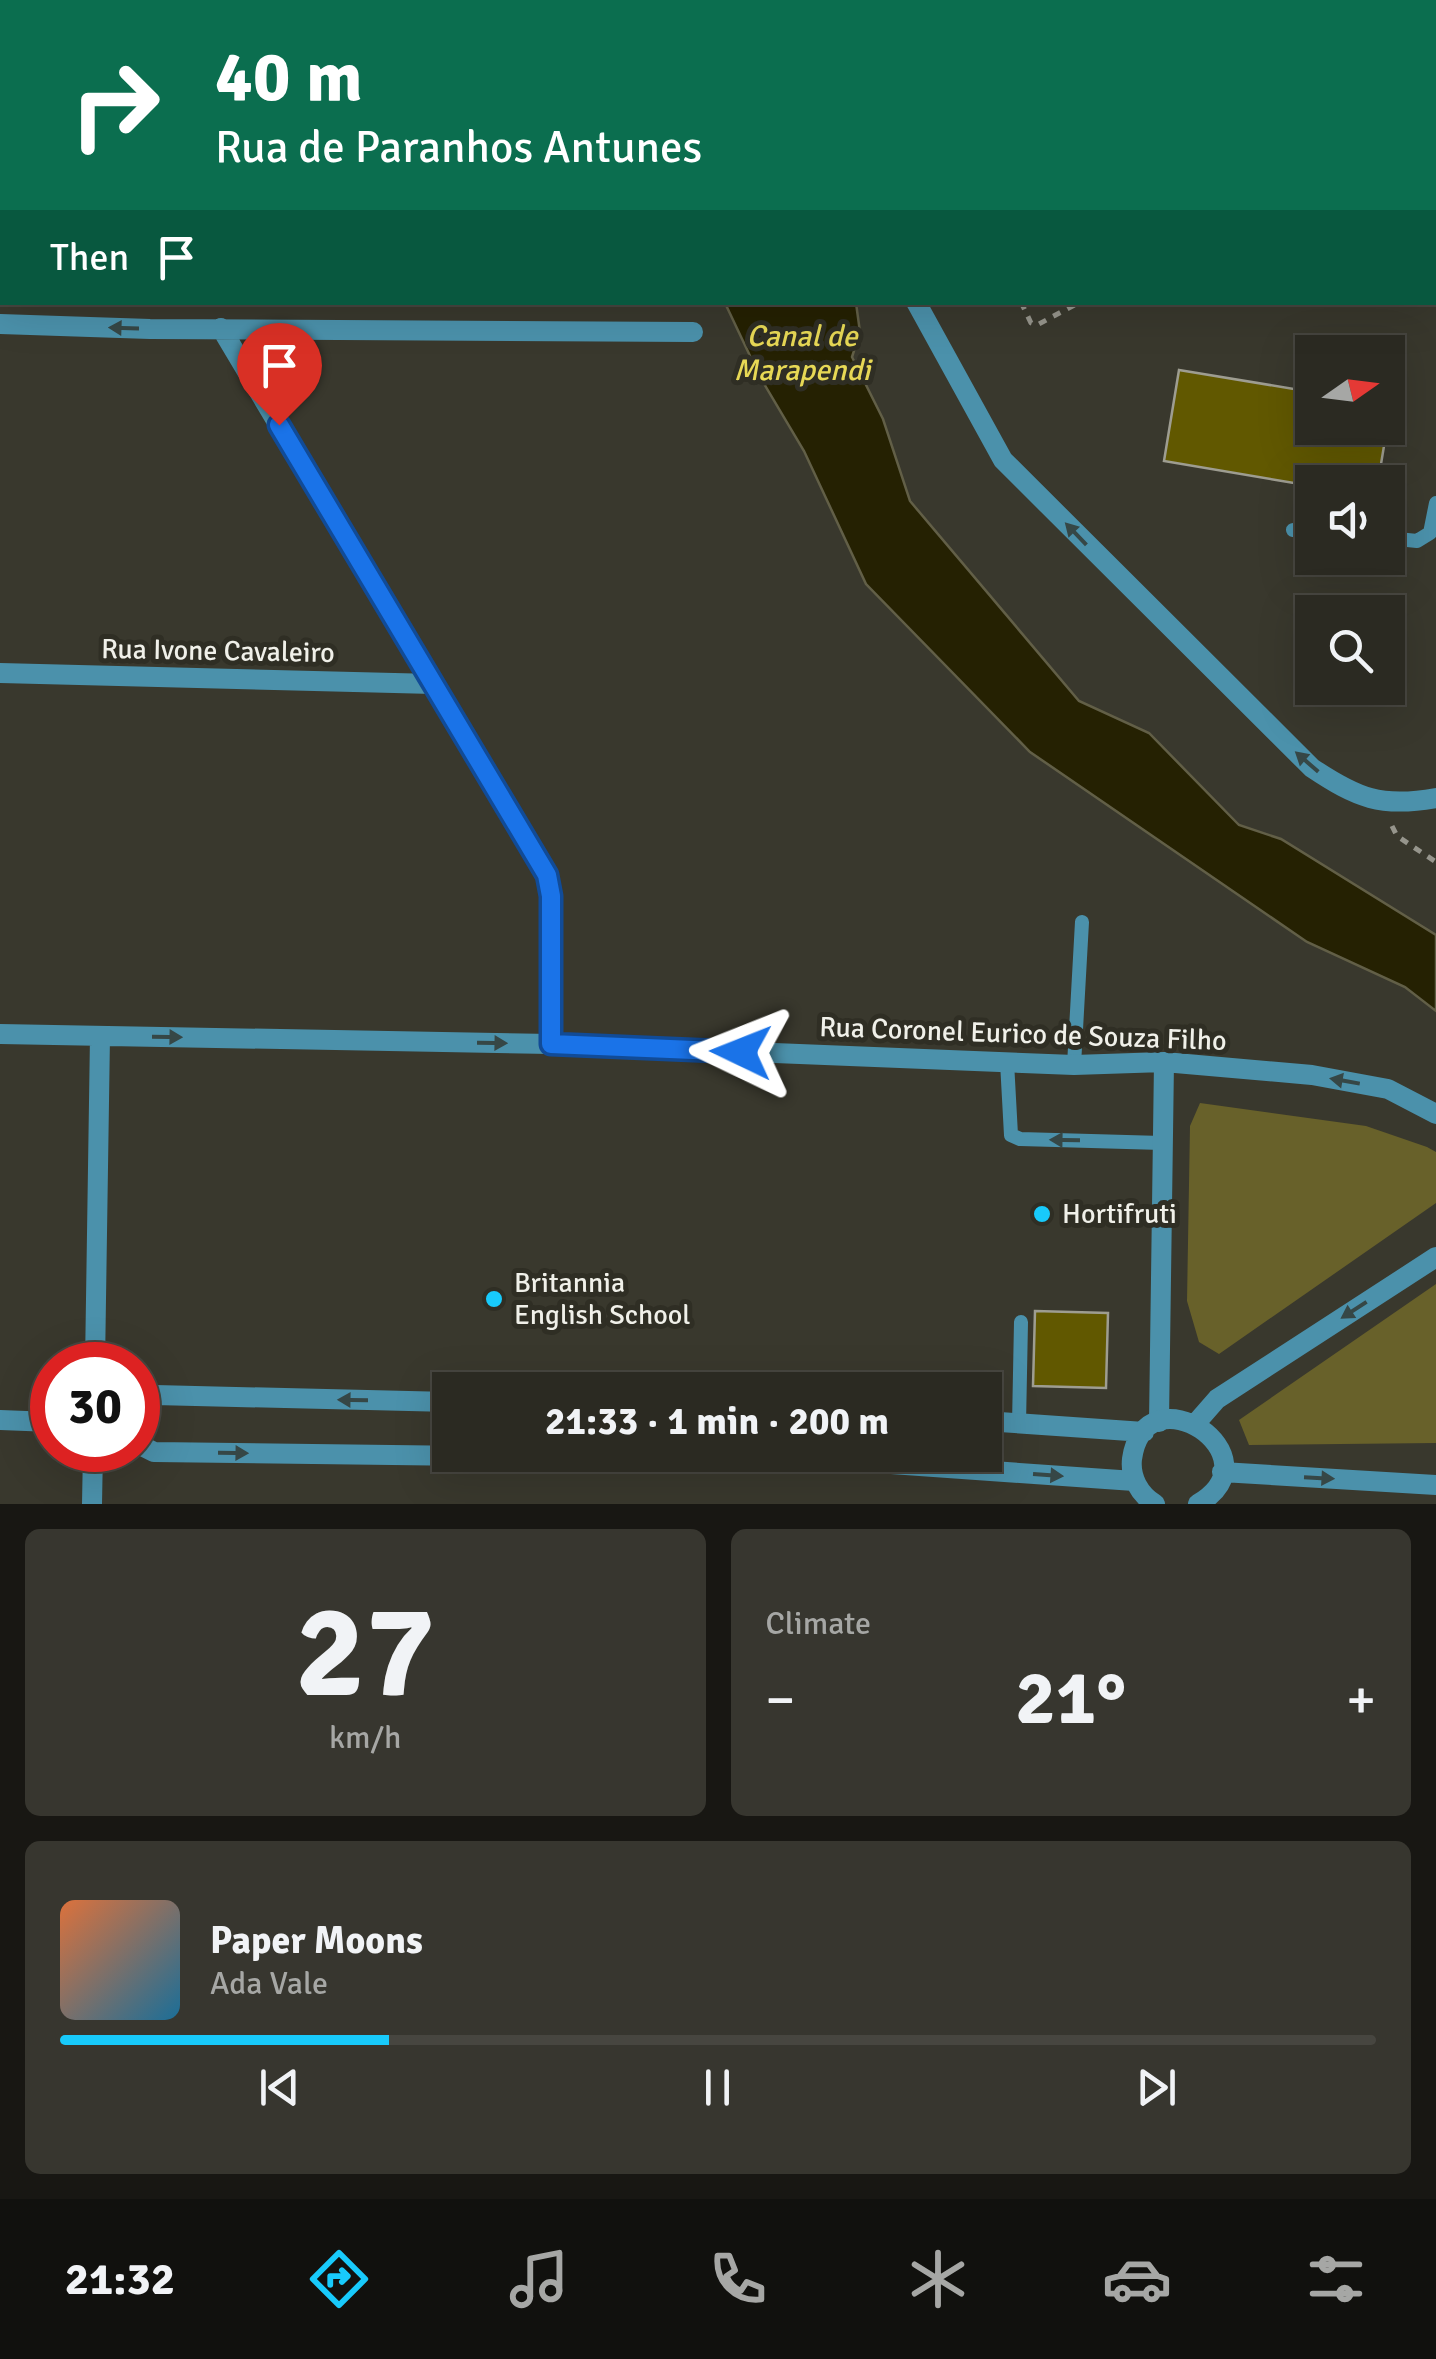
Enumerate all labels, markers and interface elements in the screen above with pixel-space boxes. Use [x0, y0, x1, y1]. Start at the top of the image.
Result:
text: 40 m [215, 34, 363, 120]
icon: right [50, 40, 180, 170]
text: Rua de Paranhos Antunes [215, 120, 702, 175]
icon: arrive [149, 230, 204, 285]
text: Then [50, 234, 129, 281]
water label: Canal de Marapendi [734, 318, 873, 389]
one-way arrow [107, 320, 139, 336]
pin [237, 323, 322, 426]
north arrow [1295, 335, 1405, 445]
map controls [1295, 335, 1405, 705]
icon: arrive [252, 338, 307, 393]
button: sound [1295, 465, 1405, 575]
one-way arrow [1064, 522, 1088, 546]
button: search [1295, 595, 1405, 705]
street label: Rua Ivone Cavaleiro [101, 632, 335, 670]
one-way arrow [1294, 752, 1319, 774]
position arrow [689, 1000, 793, 1104]
street label: Rua Coronel Eurico de Souza Filho [819, 1010, 1227, 1058]
one-way arrow [152, 1029, 184, 1045]
one-way arrow [477, 1035, 509, 1051]
one-way arrow [1330, 1073, 1361, 1089]
one-way arrow [1048, 1132, 1080, 1148]
place label: Hortifruti [1062, 1197, 1177, 1231]
marker: Hortifruti [1031, 1203, 1053, 1225]
place label: Britannia English School [514, 1266, 691, 1332]
marker: Britannia English School [483, 1288, 505, 1310]
one-way arrow [1341, 1301, 1368, 1319]
speed limit sign: 30 [30, 1342, 160, 1472]
one-way arrow [336, 1391, 368, 1407]
text: 21:33 · 1 min · 200 m [545, 1398, 889, 1445]
one-way arrow [218, 1445, 250, 1461]
one-way arrow [1032, 1467, 1064, 1483]
one-way arrow [1303, 1470, 1335, 1486]
text: 27 [295, 1573, 435, 1733]
text: Climate [766, 1604, 871, 1643]
text: 21° [1015, 1652, 1126, 1745]
text: − [766, 1666, 795, 1734]
text: + [1346, 1666, 1376, 1734]
text: km/h [329, 1718, 401, 1757]
text: Paper Moons [210, 1917, 423, 1964]
text: Ada Vale [210, 1964, 328, 2003]
icon: previous [252, 2060, 307, 2115]
icon: pause [690, 2060, 745, 2115]
icon: next [1129, 2060, 1184, 2115]
icon: directions [304, 2244, 374, 2314]
icon: music [504, 2244, 574, 2314]
icon: phone [703, 2244, 773, 2314]
icon: climate [903, 2244, 973, 2314]
icon: car [1102, 2244, 1172, 2314]
icon: filters [1301, 2244, 1371, 2314]
text: 21:32 [65, 2252, 175, 2307]

